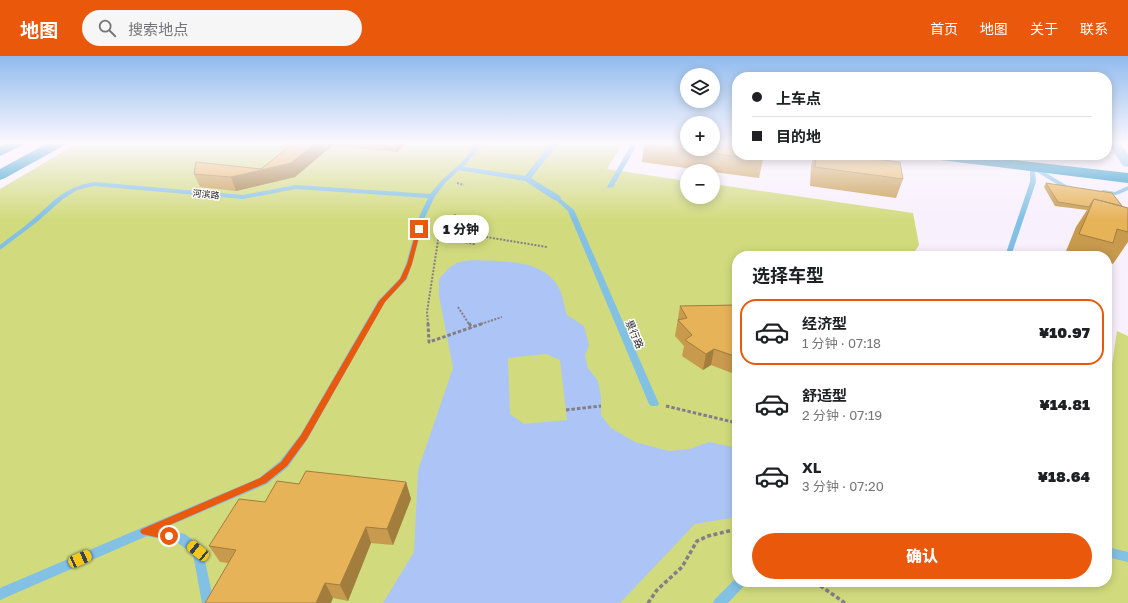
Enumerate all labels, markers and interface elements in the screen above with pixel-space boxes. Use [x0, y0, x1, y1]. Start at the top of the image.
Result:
search box [82, 10, 362, 46]
icon: search [96, 17, 118, 39]
text: 地图 [20, 18, 58, 41]
text: 搜索地点 [128, 20, 188, 38]
text: 首页 [930, 20, 958, 37]
text: 地图 [980, 20, 1008, 37]
text: 关于 [1030, 20, 1058, 37]
text: 联系 [1080, 20, 1108, 37]
map controls [680, 68, 720, 204]
button: layers [680, 68, 720, 108]
text: 上车点 [776, 89, 821, 107]
button: + [680, 116, 720, 156]
text: 目的地 [776, 127, 821, 145]
button: − [680, 164, 720, 204]
street label: 河滨路 [192, 187, 220, 201]
callout: 1 分钟 [433, 215, 489, 243]
route end [410, 220, 428, 238]
text: 1 分钟 [443, 221, 479, 237]
text: 选择车型 [752, 264, 824, 286]
icon: car [754, 314, 790, 350]
text: 经济型 [802, 314, 847, 332]
street label: 景行路 [624, 318, 646, 350]
text: ¥10.97 [1039, 323, 1090, 341]
text: 1 分钟 · 07:18 [802, 335, 881, 351]
icon: car [754, 386, 790, 422]
text: 舒适型 [802, 386, 847, 404]
text: ¥14.81 [1039, 395, 1090, 413]
text: 2 分钟 · 07:19 [802, 407, 882, 423]
icon: car [754, 458, 790, 494]
text: XL [802, 458, 821, 476]
text: ¥18.64 [1037, 467, 1090, 485]
text: 3 分钟 · 07:20 [802, 478, 884, 494]
route start [160, 527, 178, 545]
button: 确认 [752, 533, 1092, 579]
car [185, 539, 211, 563]
car [67, 549, 93, 569]

